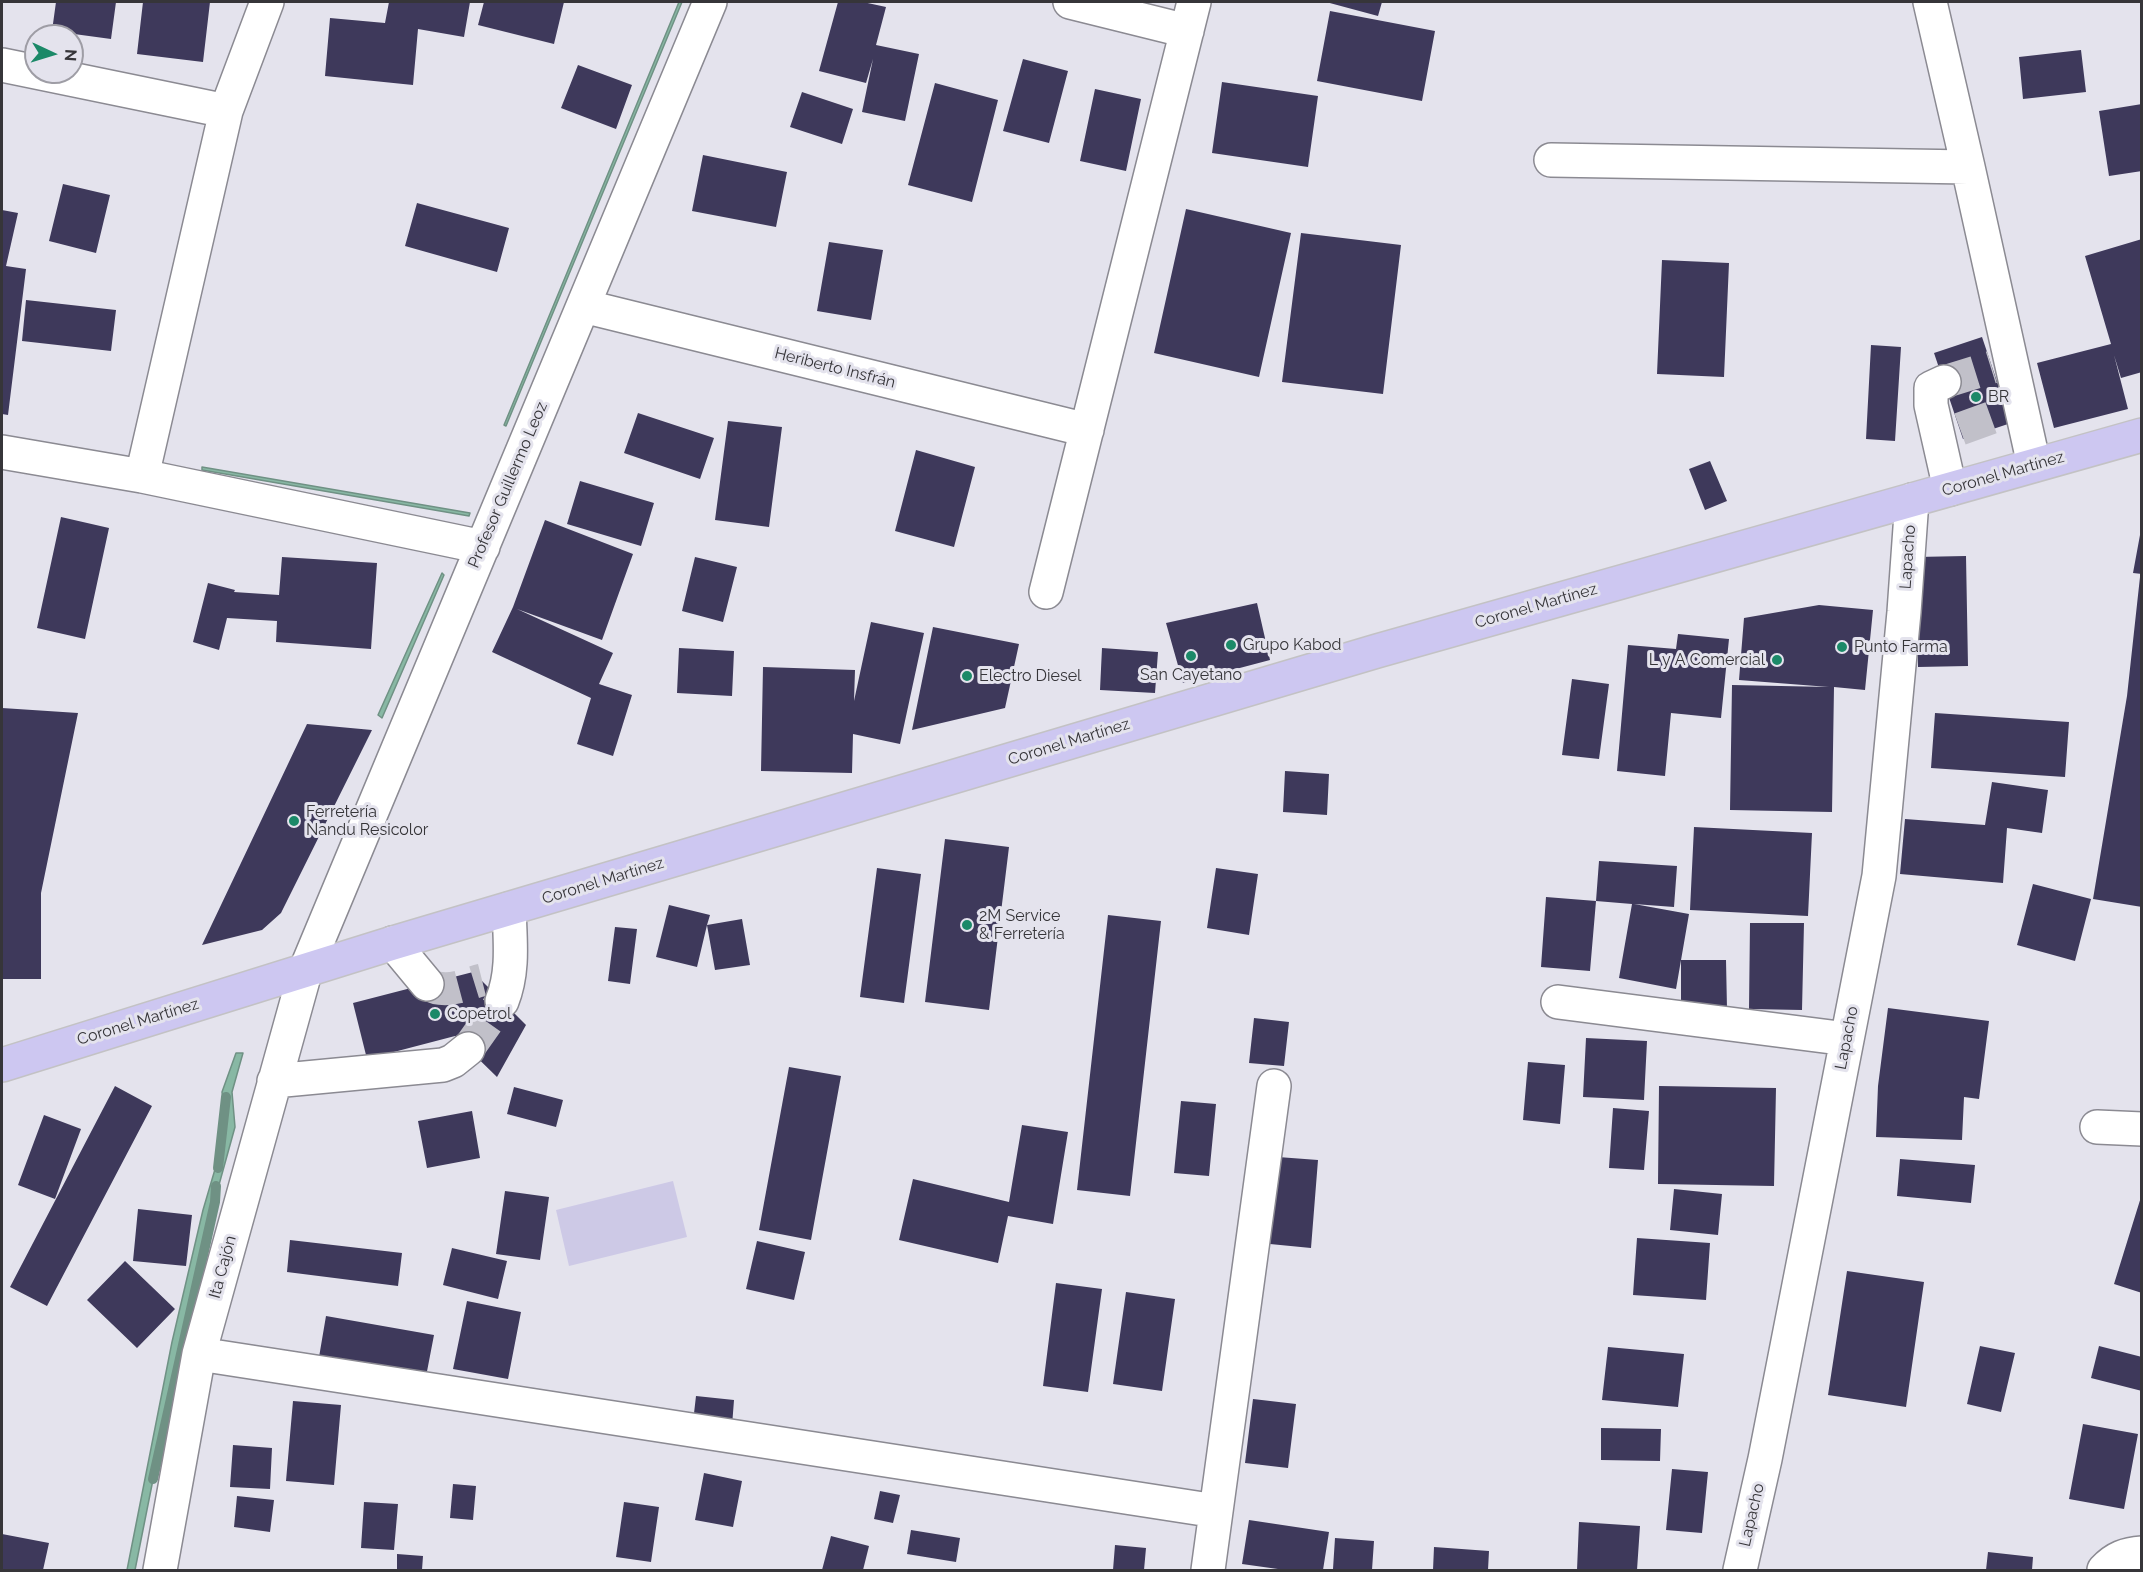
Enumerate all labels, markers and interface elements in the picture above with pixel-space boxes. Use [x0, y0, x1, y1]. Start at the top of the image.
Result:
north arrow [24, 24, 84, 84]
text: N [61, 48, 80, 62]
street label: Heriberto Insfrán [773, 344, 897, 392]
place label: BR [1988, 387, 2009, 407]
marker: BR [1969, 390, 1983, 404]
street label: Profesor Guillermo Leoz [464, 399, 552, 571]
street label: Coronel Martínez [1940, 447, 2066, 501]
street label: Lapacho [1896, 524, 1920, 590]
street label: Coronel Martínez [1473, 579, 1599, 633]
place label: Grupo Kabod [1243, 635, 1341, 655]
place label: Punto Farma [1854, 637, 1948, 657]
marker: Grupo Kabod [1224, 638, 1238, 652]
marker: Punto Farma [1835, 640, 1849, 654]
marker: San Cayetano [1184, 649, 1198, 663]
place label: L y A Comercial [1649, 650, 1765, 670]
marker: L y A Comercial [1770, 653, 1784, 667]
place label: San Cayetano [1140, 665, 1242, 685]
place label: Electro Diesel [979, 666, 1081, 686]
marker: Electro Diesel [960, 669, 974, 683]
street label: Coronel Martínez [1006, 714, 1132, 770]
place label: Ferretería Nandu Resicolor [306, 802, 428, 840]
marker: Ferretería Nandu Resicolor [287, 814, 301, 828]
street label: Coronel Martínez [540, 853, 666, 909]
place label: 2M Service & Ferretería [979, 906, 1065, 944]
marker: 2M Service & Ferretería [960, 918, 974, 932]
street label: Coronel Martínez [75, 994, 201, 1050]
place label: Copetrol [447, 1004, 511, 1024]
street label: Lapacho [1831, 1005, 1863, 1071]
marker: Copetrol [428, 1007, 442, 1021]
street label: Ita Cajón [205, 1234, 241, 1300]
street label: Lapacho [1735, 1482, 1769, 1548]

